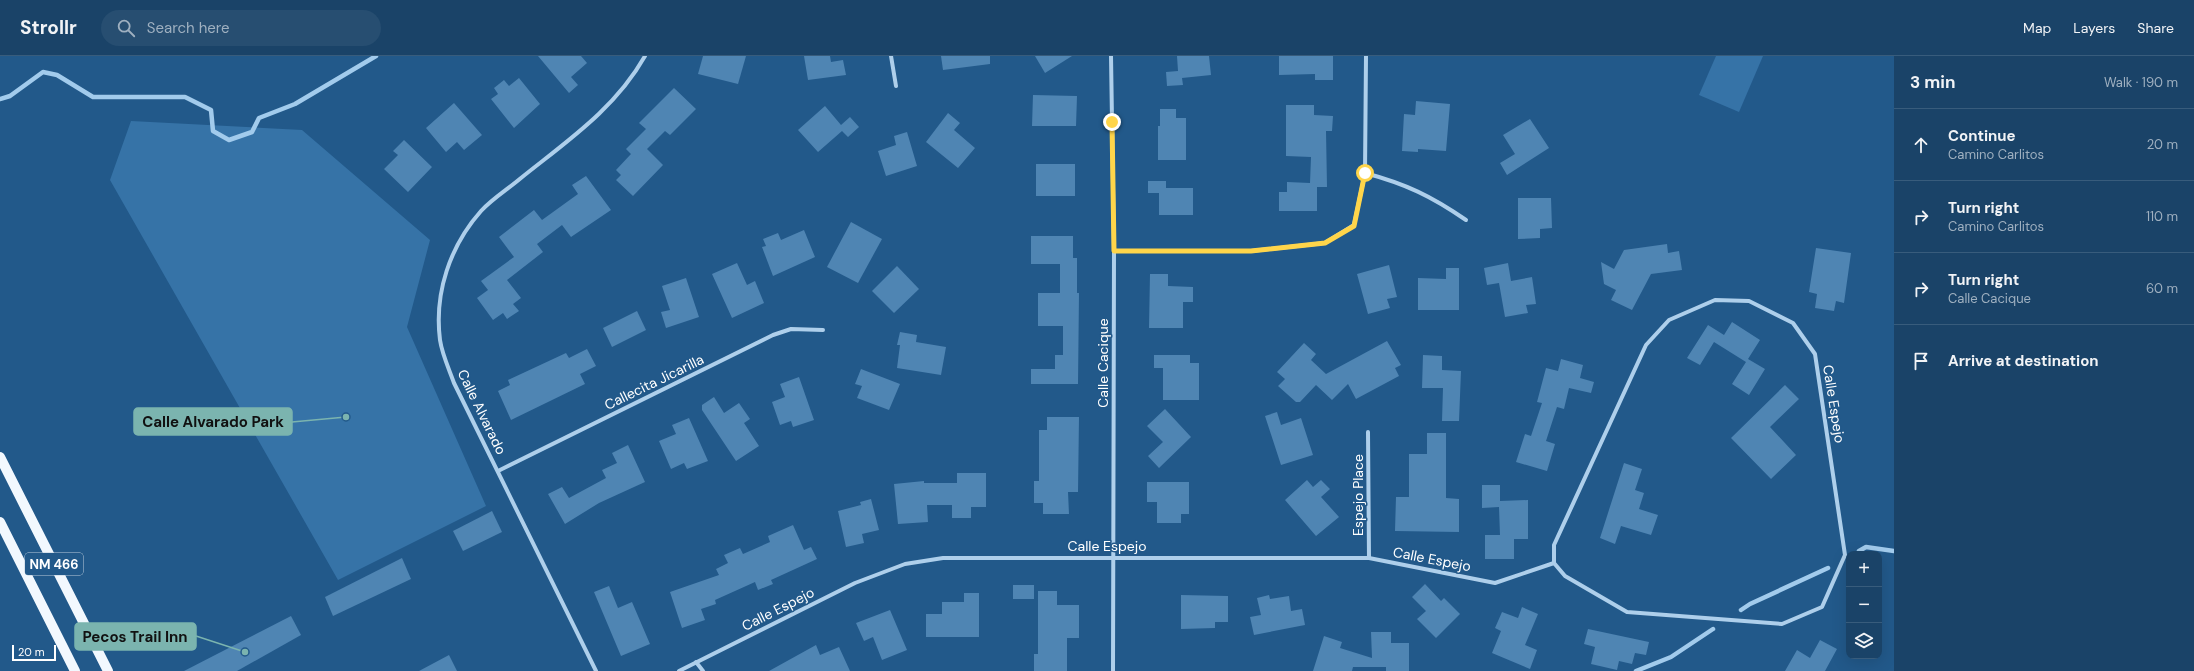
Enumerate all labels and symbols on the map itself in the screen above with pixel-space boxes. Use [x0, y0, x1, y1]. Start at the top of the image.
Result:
route end [1103, 113, 1121, 131]
route start [1356, 164, 1374, 182]
street label: Calle Cacique [1094, 318, 1112, 408]
street label: Callecita Jicarilla [601, 350, 707, 414]
street label: Calle Espejo [1819, 364, 1849, 444]
street label: Calle Alvarado [454, 366, 510, 458]
callout: Calle Alvarado Park [134, 408, 292, 435]
text: Calle Alvarado Park [142, 412, 284, 432]
street label: Espejo Place [1349, 454, 1367, 536]
street label: Calle Espejo [1068, 537, 1146, 555]
street label: Calle Espejo [1392, 543, 1472, 575]
road number: NM 466 [25, 553, 83, 575]
street label: Calle Espejo [739, 583, 817, 635]
callout: Pecos Trail Inn [75, 623, 196, 650]
text: Pecos Trail Inn [82, 627, 188, 647]
scale bar [12, 643, 56, 662]

